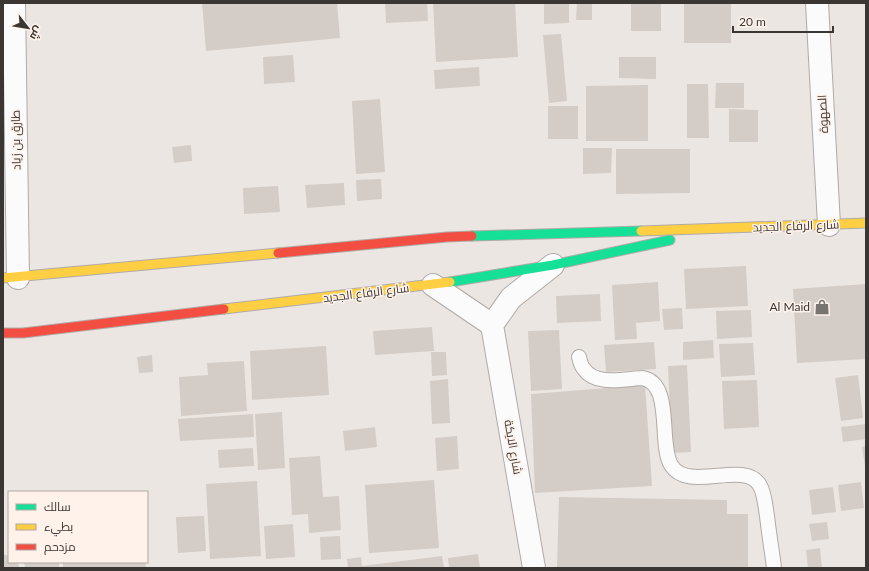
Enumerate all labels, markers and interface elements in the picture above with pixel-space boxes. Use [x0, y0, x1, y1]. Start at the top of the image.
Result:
north arrow [8, 8, 48, 48]
scale bar [733, 8, 833, 34]
text: 20 m [739, 14, 766, 29]
text: ش [27, 23, 46, 43]
street label: الصهوة [814, 94, 831, 134]
street label: طارق بن زياد [7, 110, 24, 170]
street label: شارع الرفاع الجديد [752, 216, 840, 236]
street label: شارع الرفاع الجديد [322, 280, 410, 306]
shop icon: Al Maid [813, 298, 831, 316]
place label: Al Maid [769, 299, 810, 314]
street label: شارع الايكة [500, 418, 526, 476]
legend [8, 491, 148, 563]
text: سالك [44, 499, 71, 514]
text: بطيء [44, 519, 73, 537]
text: مزدحم [44, 539, 76, 555]

